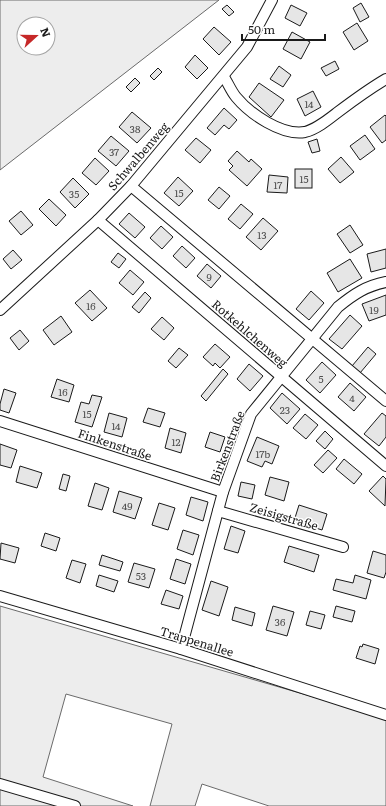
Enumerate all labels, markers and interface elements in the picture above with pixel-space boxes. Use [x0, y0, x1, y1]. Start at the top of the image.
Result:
north arrow [16, 16, 56, 56]
scale bar [242, 16, 325, 42]
text: 50 m [248, 20, 275, 38]
text: N [37, 25, 55, 39]
house number: 14 [304, 96, 314, 111]
street label: Schwalbenweg [103, 118, 173, 194]
house number: 38 [130, 121, 141, 136]
house number: 37 [109, 144, 119, 159]
house number: 15 [299, 171, 309, 186]
house number: 17 [274, 177, 282, 192]
house number: 15 [174, 185, 184, 200]
house number: 35 [69, 186, 79, 201]
house number: 13 [257, 227, 267, 242]
house number: 9 [206, 269, 212, 284]
street label: Rotkehlchenweg [208, 295, 292, 371]
house number: 16 [86, 298, 96, 313]
house number: 19 [369, 302, 379, 317]
house number: 5 [318, 371, 324, 386]
house number: 16 [58, 384, 68, 399]
house number: 4 [349, 390, 355, 405]
house number: 23 [280, 402, 290, 417]
house number: 15 [82, 406, 92, 421]
street label: Birkenstraße [205, 408, 249, 484]
house number: 14 [111, 418, 121, 433]
street label: Finkenstraße [76, 424, 154, 464]
house number: 12 [171, 434, 181, 449]
house number: 17b [256, 446, 270, 461]
house number: 49 [122, 498, 132, 513]
street label: Zeisigstraße [248, 498, 320, 534]
house number: 53 [136, 568, 146, 583]
house number: 36 [275, 614, 286, 629]
street label: Trappenallee [158, 621, 236, 661]

